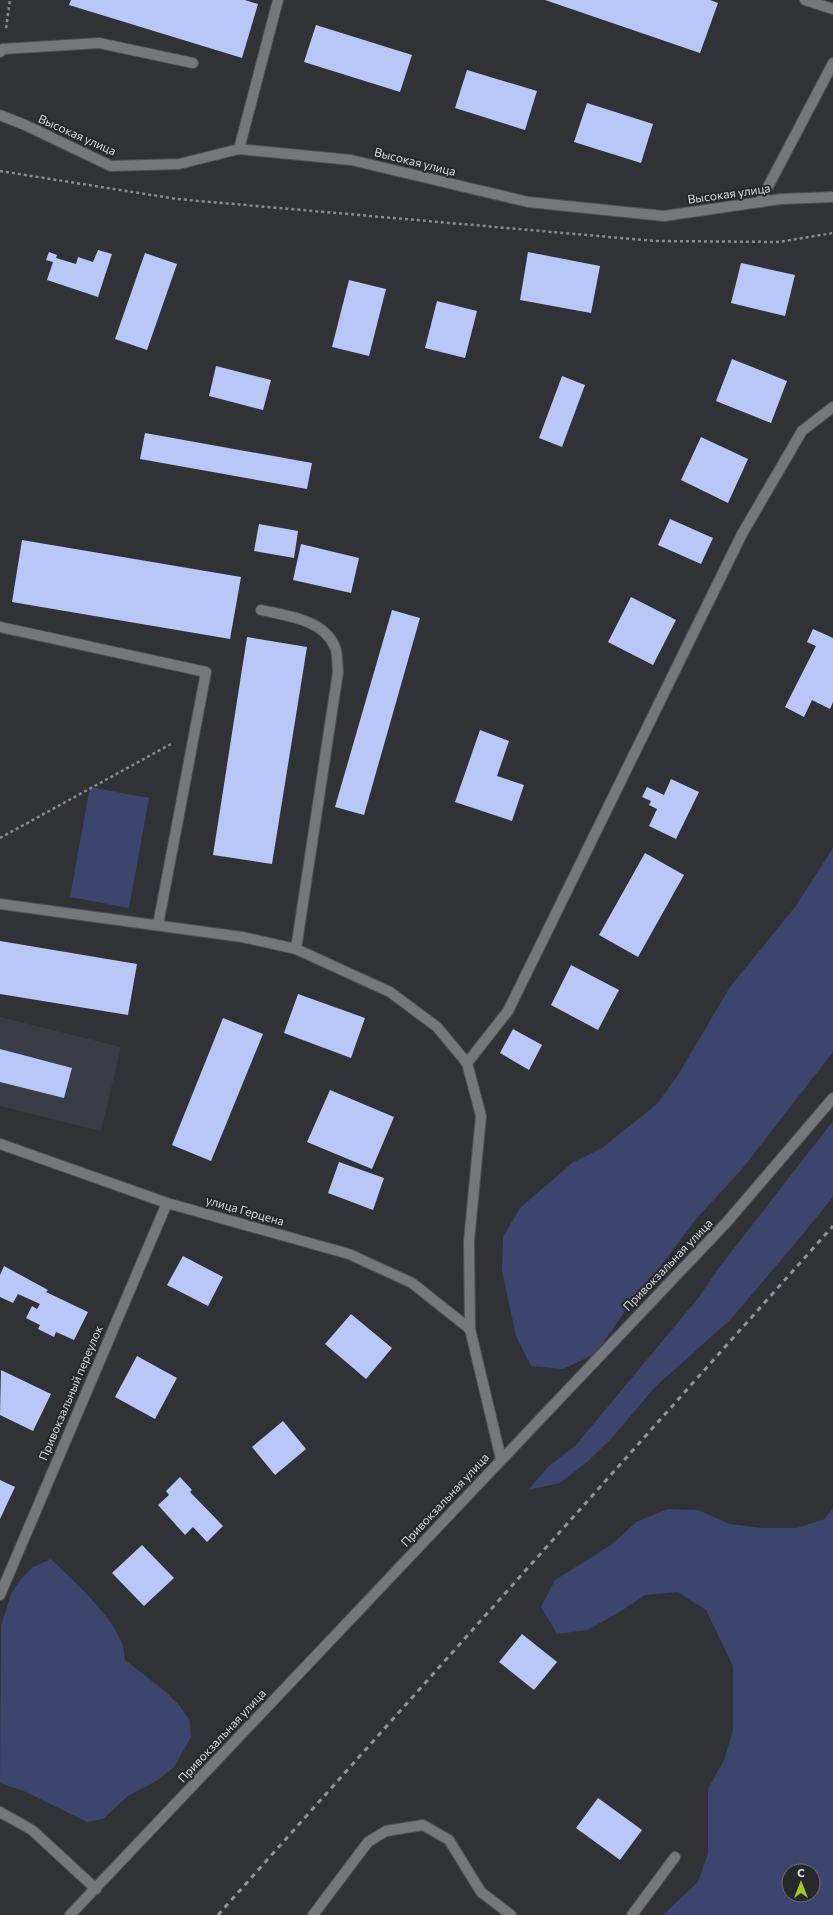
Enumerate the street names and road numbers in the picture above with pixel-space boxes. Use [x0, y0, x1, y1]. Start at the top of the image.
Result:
street label: Высокая улица [36, 111, 118, 157]
street label: Высокая улица [373, 144, 458, 178]
street label: Высокая улица [686, 180, 771, 206]
street label: улица Герцена [205, 1192, 286, 1228]
street label: Привокзальная улица [620, 1215, 715, 1313]
street label: Привокзальный переулок [35, 1322, 105, 1462]
street label: Привокзальная улица [397, 1450, 491, 1549]
street label: Привокзальная улица [174, 1686, 268, 1785]

